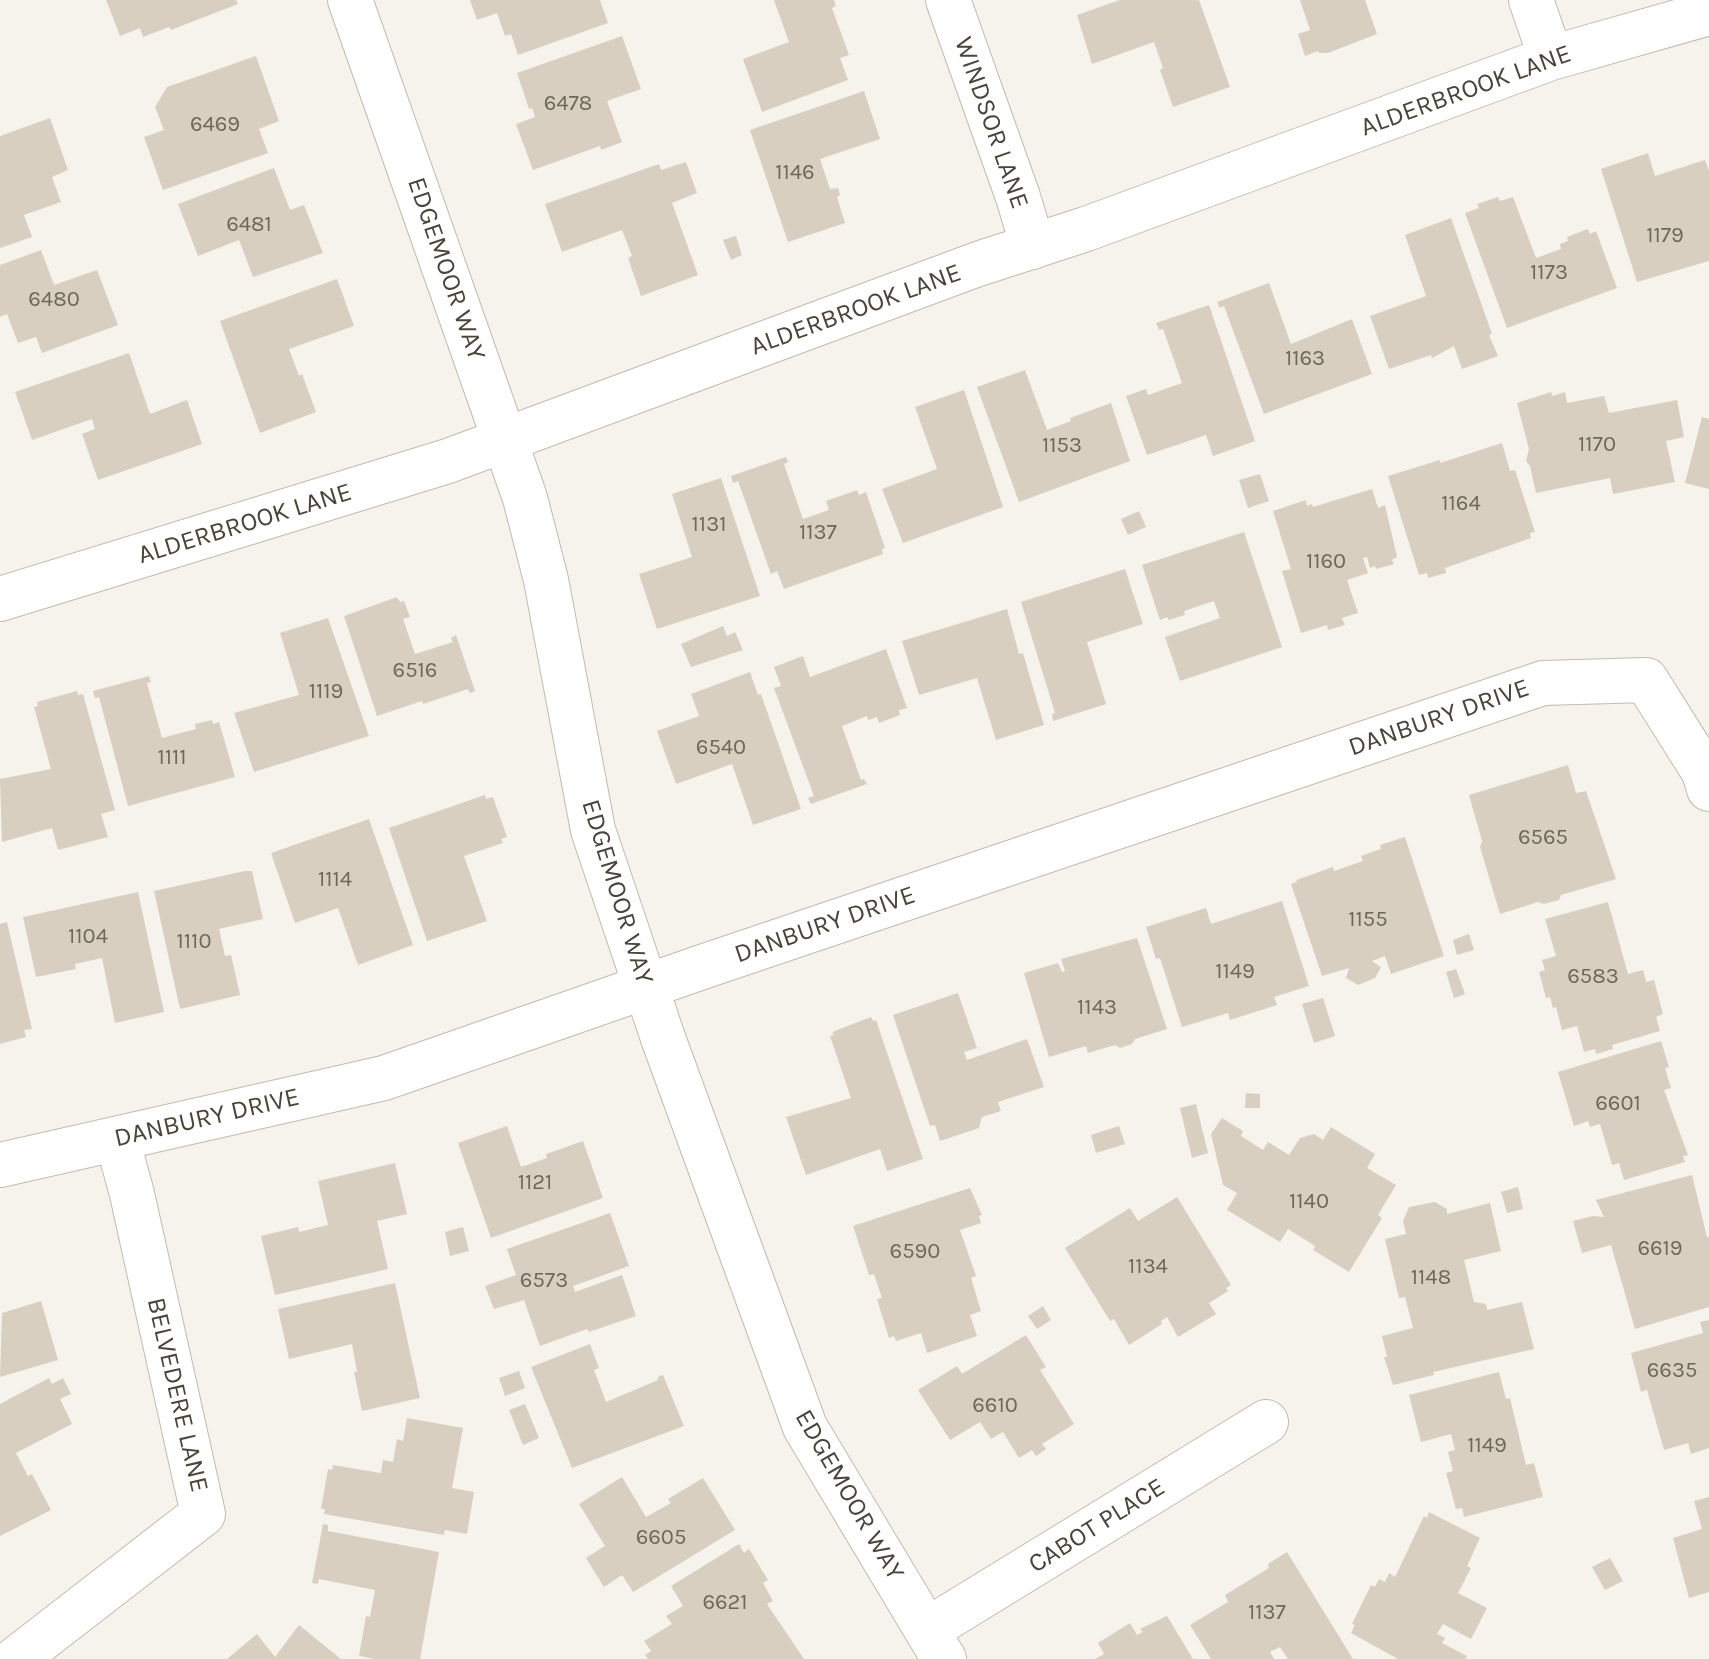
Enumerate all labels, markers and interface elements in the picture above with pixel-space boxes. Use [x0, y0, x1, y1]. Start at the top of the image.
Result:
street label: WINDSOR LANE [947, 33, 1035, 213]
street label: ALDERBROOK LANE [1356, 38, 1576, 144]
house number: 6478 [544, 91, 592, 117]
house number: 6469 [190, 112, 240, 138]
house number: 1146 [775, 160, 815, 186]
street label: EDGEMOOR WAY [400, 173, 492, 365]
house number: 6481 [226, 212, 272, 238]
house number: 1179 [1646, 223, 1684, 249]
street label: ALDERBROOK LANE [746, 257, 966, 363]
house number: 1173 [1530, 260, 1568, 286]
house number: 6480 [28, 287, 80, 313]
house number: 1163 [1285, 346, 1325, 372]
house number: 1170 [1578, 432, 1616, 458]
house number: 1153 [1042, 433, 1082, 459]
street label: ALDERBROOK LANE [134, 477, 356, 571]
house number: 1164 [1441, 491, 1481, 517]
house number: 1131 [692, 512, 726, 538]
house number: 1137 [799, 520, 837, 546]
house number: 1160 [1306, 549, 1346, 575]
house number: 6516 [393, 658, 437, 684]
street label: DANBURY DRIVE [1345, 672, 1533, 764]
house number: 1119 [309, 679, 343, 705]
house number: 6540 [696, 735, 746, 761]
house number: 1111 [157, 745, 187, 771]
street label: EDGEMOOR WAY [574, 796, 660, 988]
house number: 6565 [1518, 825, 1568, 851]
house number: 1114 [318, 867, 352, 893]
street label: DANBURY DRIVE [731, 879, 919, 971]
house number: 1155 [1348, 907, 1388, 933]
house number: 1104 [68, 924, 108, 950]
house number: 1110 [177, 929, 211, 955]
house number: 1149 [1215, 959, 1255, 985]
house number: 6583 [1567, 964, 1619, 990]
house number: 1143 [1077, 995, 1117, 1021]
street label: DANBURY DRIVE [111, 1082, 303, 1154]
house number: 6601 [1595, 1091, 1641, 1117]
house number: 1121 [518, 1170, 552, 1196]
house number: 1140 [1289, 1189, 1329, 1215]
house number: 6619 [1637, 1236, 1683, 1262]
house number: 6590 [890, 1239, 940, 1265]
house number: 1134 [1128, 1254, 1168, 1280]
house number: 1148 [1411, 1265, 1451, 1291]
house number: 6573 [520, 1268, 568, 1294]
street label: BELVEDERE LANE [139, 1295, 215, 1495]
house number: 6635 [1647, 1358, 1697, 1384]
house number: 6610 [972, 1393, 1018, 1419]
street label: EDGEMOOR WAY [788, 1404, 910, 1586]
house number: 1149 [1467, 1433, 1507, 1459]
street label: CABOT PLACE [1023, 1472, 1171, 1580]
house number: 6605 [636, 1525, 686, 1551]
house number: 6621 [702, 1590, 748, 1616]
house number: 1137 [1248, 1600, 1286, 1626]

